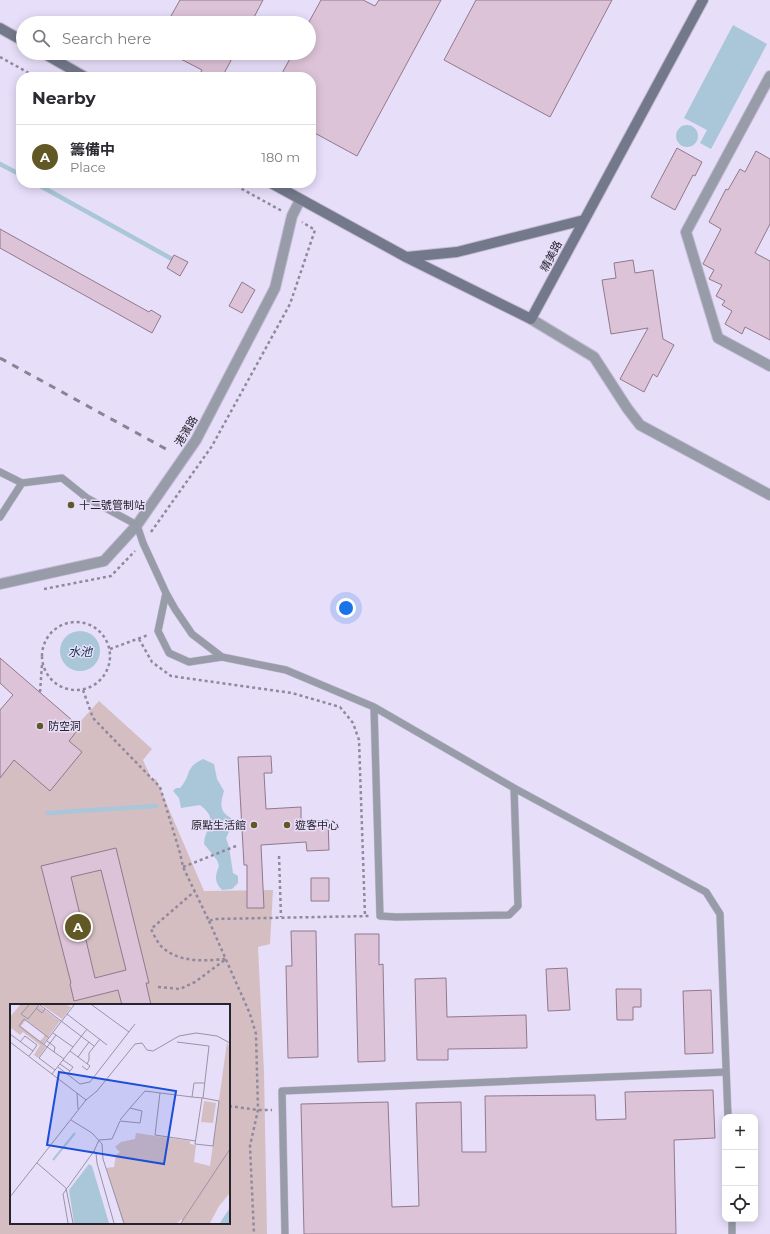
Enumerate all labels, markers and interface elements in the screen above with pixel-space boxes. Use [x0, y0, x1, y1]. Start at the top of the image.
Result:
search box [16, 16, 316, 60]
icon: search [30, 27, 52, 49]
text: Search here [62, 29, 151, 48]
text: Nearby [32, 88, 96, 108]
text: 籌備中 [70, 140, 115, 159]
text: A [40, 149, 50, 165]
text: 180 m [261, 149, 300, 165]
text: Place [70, 159, 106, 175]
street label: 精美路 [537, 238, 565, 274]
street label: 港濱路 [172, 413, 200, 449]
place label: 十二號管制站 [79, 498, 145, 512]
marker: 十二號管制站 [66, 500, 76, 510]
your location [336, 598, 356, 618]
water label: 水池 [68, 644, 94, 659]
place label: 防空洞 [48, 719, 81, 733]
marker: 防空洞 [35, 721, 45, 731]
place label: 原點生活館 [191, 818, 246, 832]
place label: 遊客中心 [295, 818, 339, 832]
marker: 原點生活館 [249, 820, 259, 830]
marker: 遊客中心 [282, 820, 292, 830]
pin: A [65, 912, 91, 942]
inset map [10, 1004, 230, 1224]
map controls [722, 1114, 758, 1222]
button: + [722, 1114, 758, 1150]
button: − [722, 1150, 758, 1186]
button: locate [722, 1186, 758, 1222]

